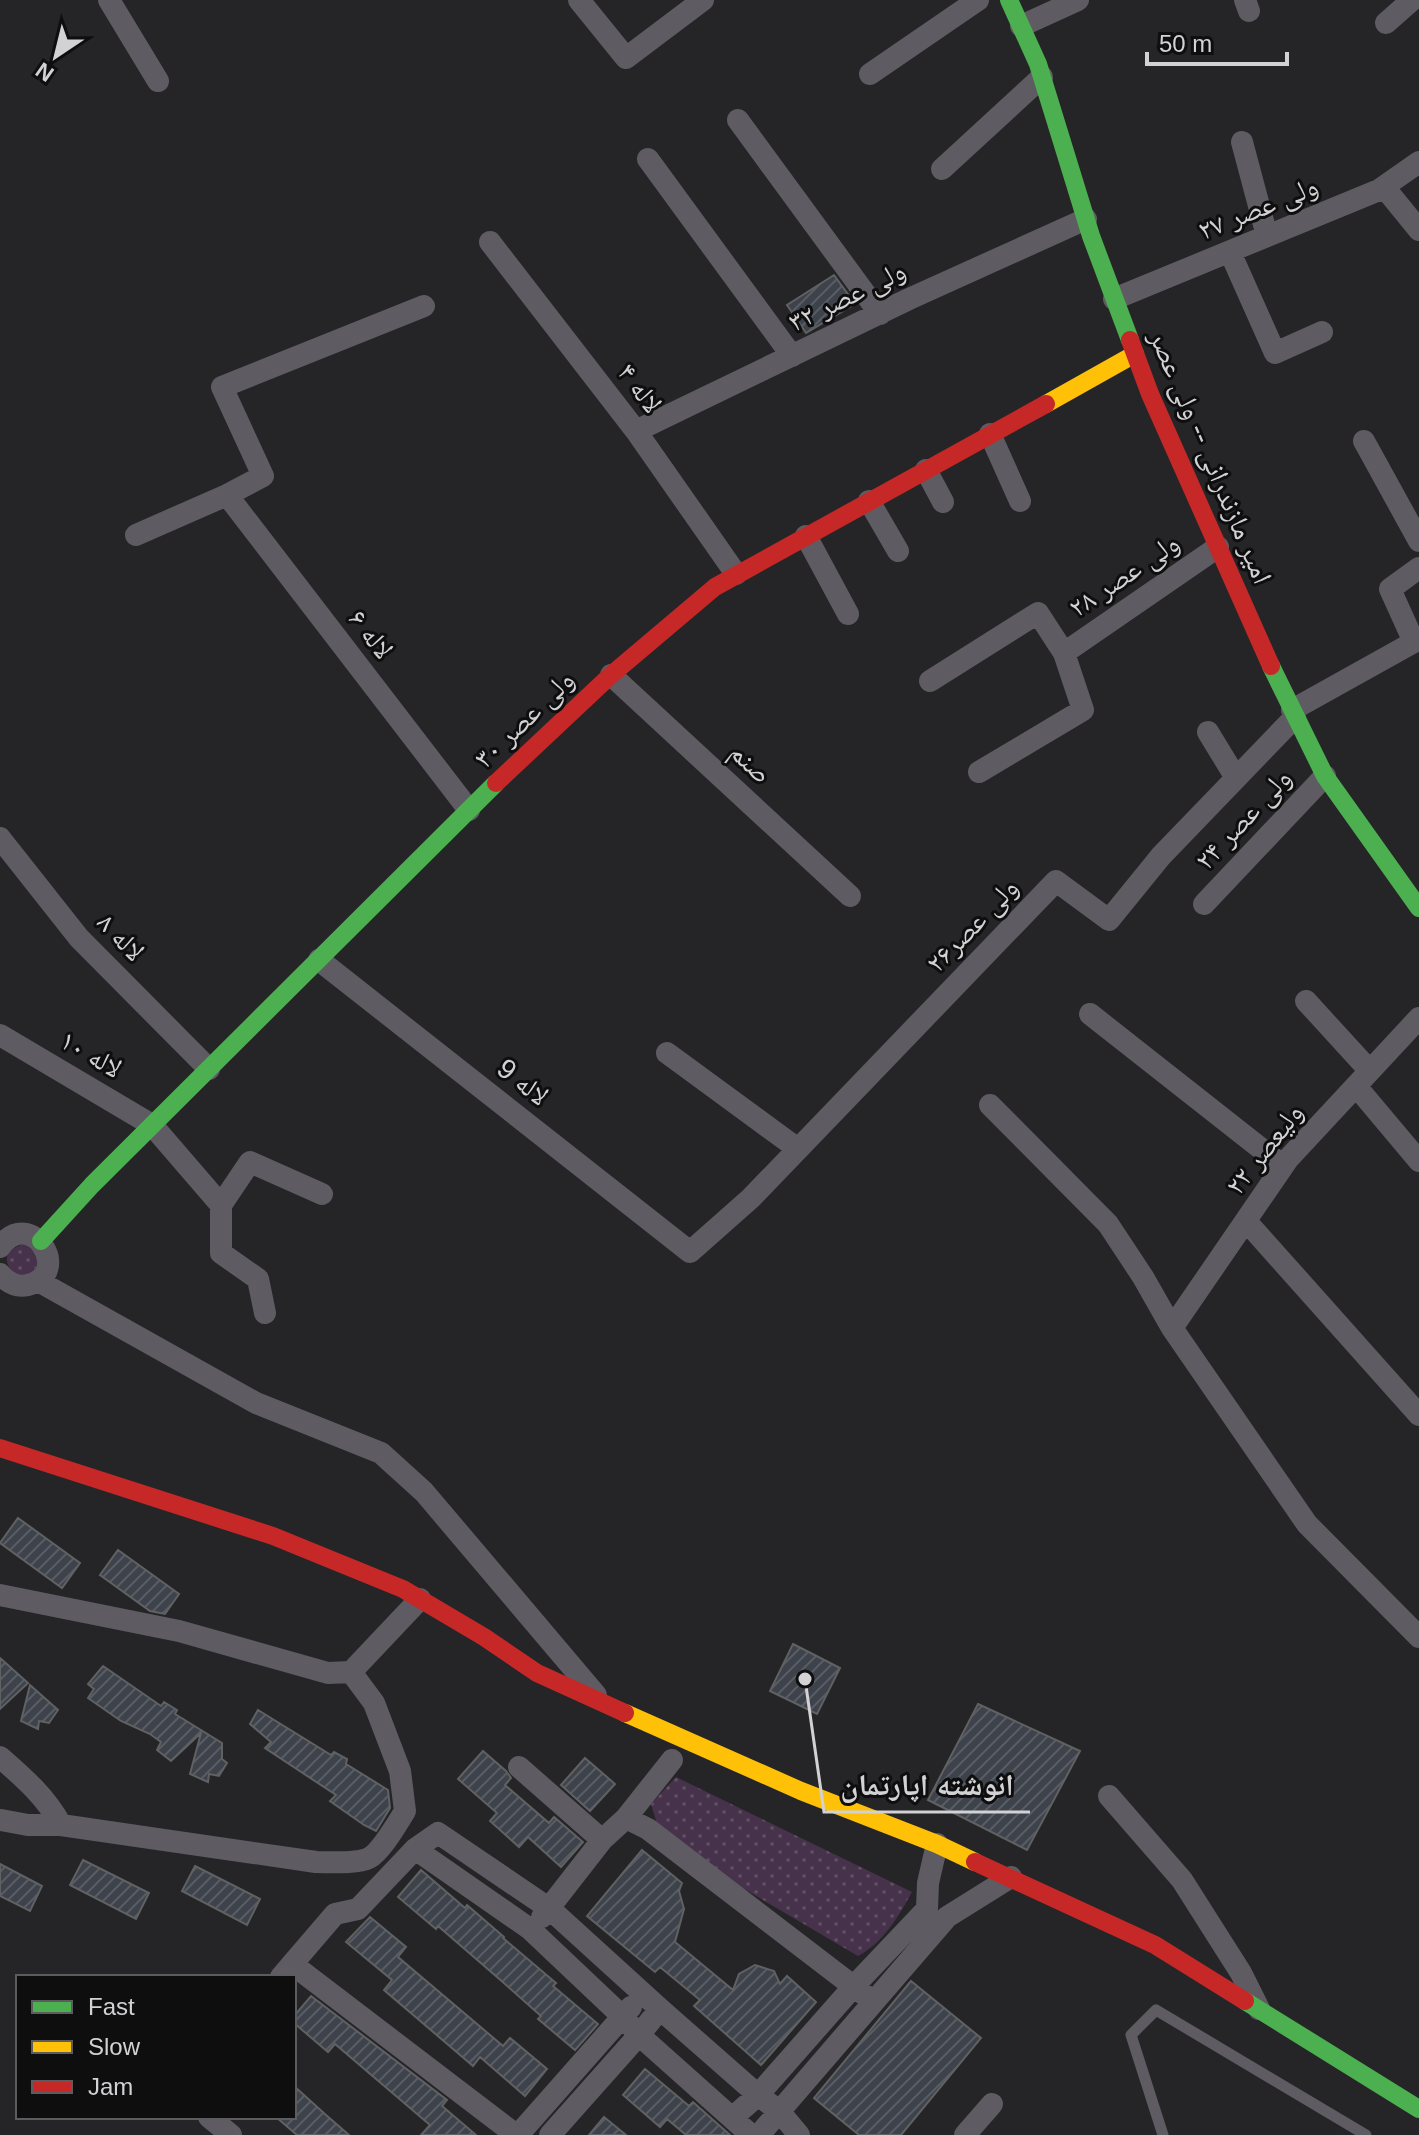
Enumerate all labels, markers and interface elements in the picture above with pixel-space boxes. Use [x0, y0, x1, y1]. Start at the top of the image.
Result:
north arrow [16, 16, 96, 96]
scale bar [1147, 16, 1287, 66]
text: 50 m [1159, 30, 1212, 57]
text: N [31, 57, 58, 87]
street label: ولی عصر ۲۷ [1194, 170, 1323, 248]
street label: ولی عصر ۳۲ [783, 254, 911, 339]
street label: امیر مازندرانی -- ولی عصر [1141, 325, 1278, 589]
street label: لاله ۴ [612, 357, 668, 419]
street label: ولی عصر ۲۸ [1063, 527, 1186, 625]
street label: لاله ۶ [342, 603, 400, 665]
street label: ولی عصر ۳۰ [468, 664, 582, 775]
street label: صنم [722, 736, 778, 792]
street label: ولی عصر ۲۴ [1189, 762, 1299, 877]
street label: ولی عصر۲۶ [920, 872, 1026, 980]
street label: لاله ۸ [91, 907, 151, 967]
street label: لاله ۱۰ [55, 1024, 127, 1084]
street label: لاله 9 [491, 1052, 555, 1112]
street label: ولیعصر ۲۲ [1219, 1097, 1309, 1201]
callout: انوشته اپارتمان [824, 1758, 1030, 1812]
text: انوشته اپارتمان [840, 1768, 1014, 1803]
legend [16, 1975, 296, 2119]
text: Fast [88, 1993, 135, 2020]
text: Slow [88, 2033, 141, 2060]
text: Jam [88, 2073, 133, 2100]

